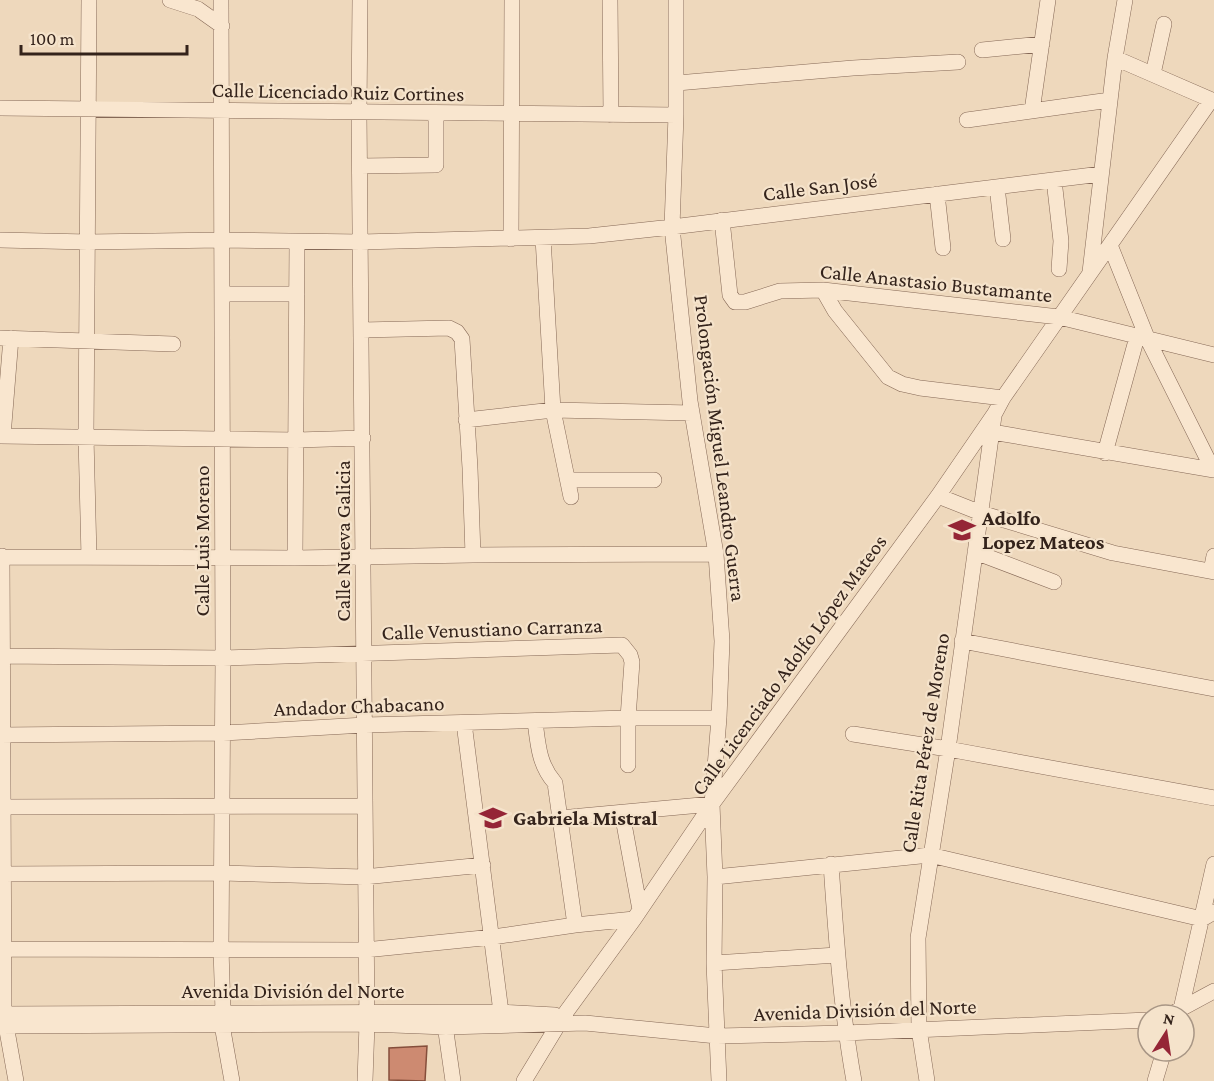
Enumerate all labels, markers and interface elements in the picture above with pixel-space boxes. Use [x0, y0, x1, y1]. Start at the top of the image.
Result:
scale bar [21, 18, 188, 56]
text: 100 m [30, 29, 75, 49]
street label: Calle Licenciado Ruiz Cortines [211, 78, 465, 106]
street label: Calle San José [761, 168, 879, 206]
street label: Calle Anastasio Bustamante [819, 259, 1053, 307]
street label: Prolongación Miguel Leandro Guerra [689, 293, 751, 603]
street label: Calle Nueva Galicia [331, 460, 355, 622]
street label: Calle Luis Moreno [190, 465, 214, 617]
place label: Adolfo Lopez Mateos [981, 506, 1105, 554]
school or university icon: Adolfo Lopez Mateos [947, 515, 977, 545]
street label: Calle Licenciado Adolfo López Mateos [686, 530, 892, 800]
street label: Calle Venustiano Carranza [381, 613, 603, 645]
street label: Calle Rita Pérez de Moreno [896, 631, 954, 855]
street label: Andador Chabacano [273, 691, 445, 721]
school or university icon: Gabriela Mistral [478, 803, 508, 833]
place label: Gabriela Mistral [513, 806, 658, 830]
street label: Avenida División del Norte [181, 979, 405, 1003]
street label: Avenida División del Norte [753, 994, 977, 1026]
north arrow [1136, 1003, 1196, 1063]
text: N [1162, 1009, 1176, 1028]

